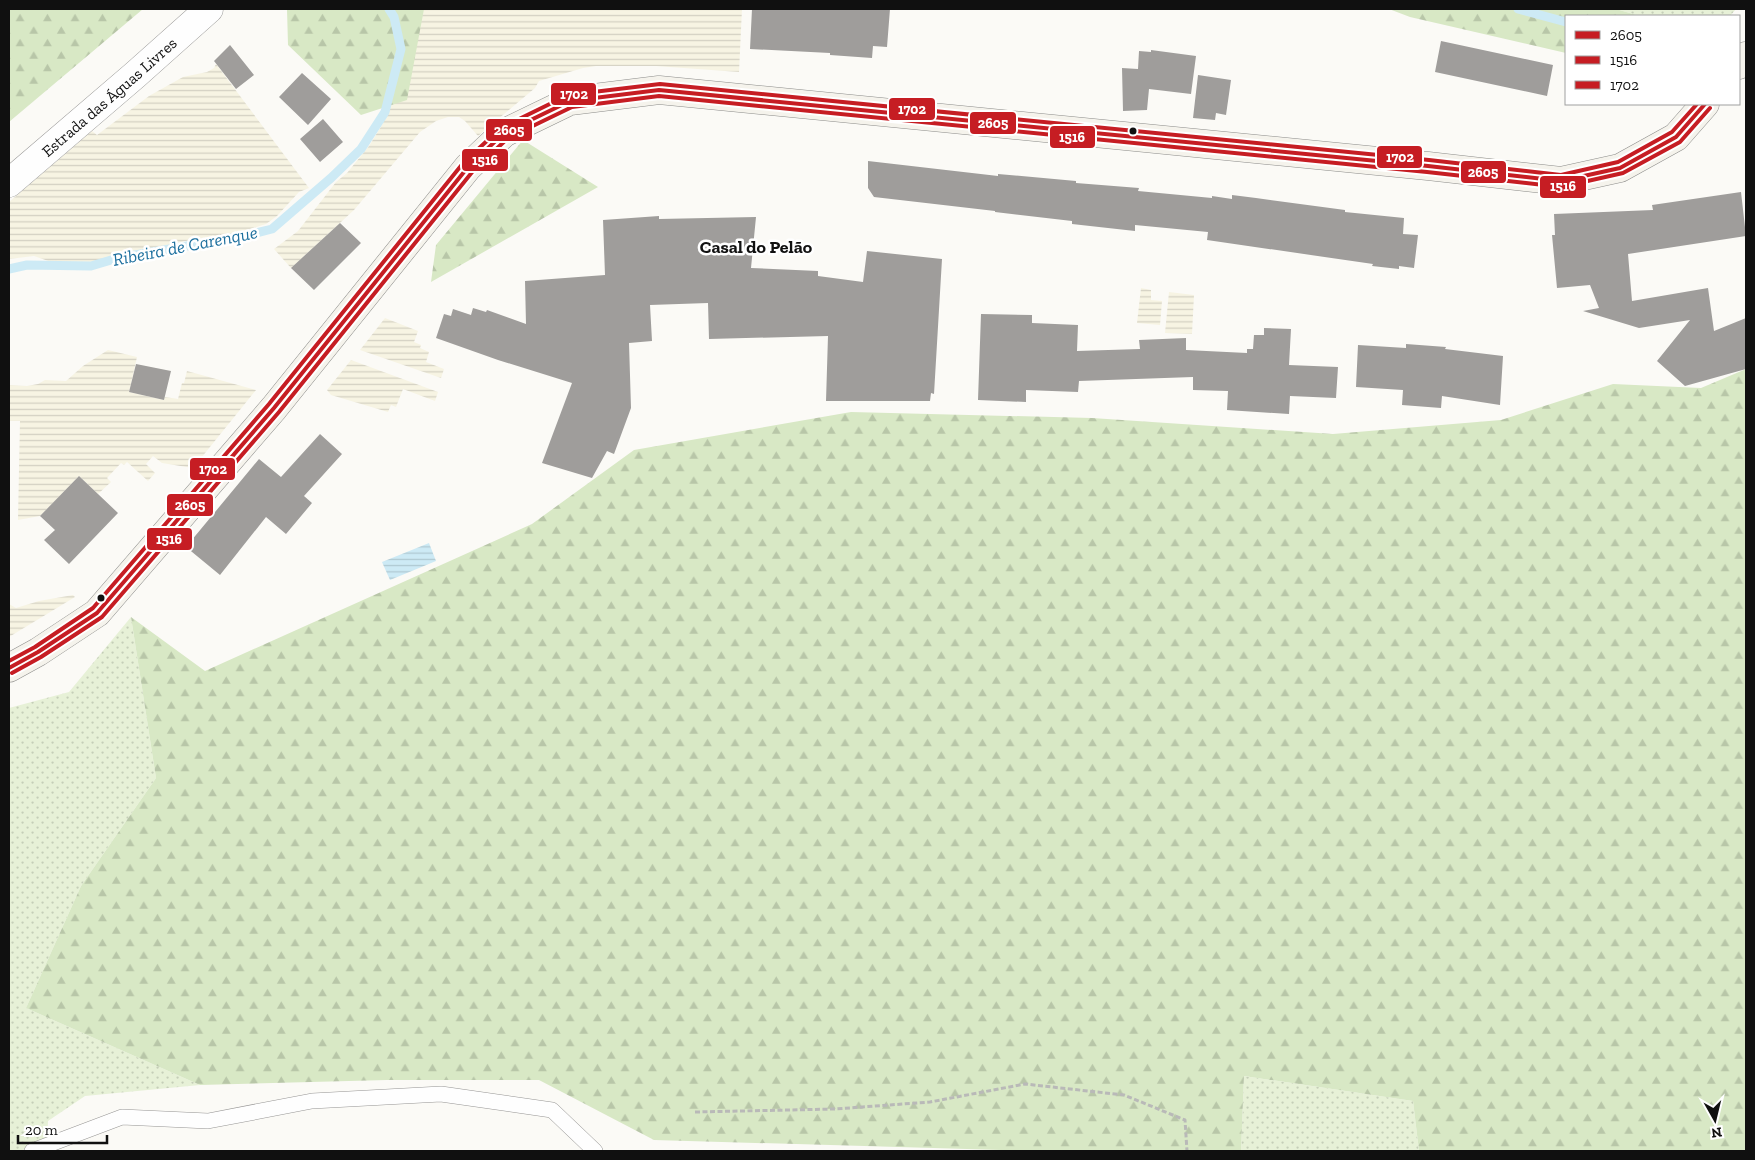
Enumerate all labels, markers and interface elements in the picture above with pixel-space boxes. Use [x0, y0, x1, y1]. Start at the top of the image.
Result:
legend [1565, 15, 1740, 105]
text: 2605 [1610, 26, 1642, 44]
street label: Estrada das Águas Livres [38, 33, 180, 160]
text: 1516 [1610, 51, 1637, 69]
text: 1702 [1610, 76, 1639, 94]
line badge: 1702 [550, 82, 597, 106]
text: 1702 [560, 86, 588, 103]
line badge: 1702 [888, 97, 936, 121]
text: 1702 [898, 101, 926, 118]
line badge: 2605 [969, 111, 1017, 135]
text: 2605 [978, 115, 1008, 132]
line badge: 2605 [485, 118, 533, 142]
text: 2605 [494, 122, 524, 139]
line badge: 1516 [1049, 125, 1096, 149]
unlabelled marker [1128, 126, 1138, 136]
text: 1516 [1059, 129, 1086, 146]
line badge: 1702 [1376, 145, 1423, 169]
line badge: 1516 [461, 148, 509, 172]
text: 1702 [1386, 149, 1414, 166]
text: 1516 [472, 152, 499, 169]
line badge: 2605 [1460, 160, 1507, 184]
text: 2605 [1468, 164, 1498, 181]
line badge: 1516 [1539, 175, 1587, 199]
text: 1516 [1550, 178, 1577, 195]
water label: Ribeira de Carenque [111, 221, 259, 271]
district label: Casal do Pelão [700, 236, 813, 258]
line badge: 1702 [189, 457, 236, 481]
text: 1702 [199, 461, 227, 478]
line badge: 2605 [166, 493, 214, 517]
text: 2605 [175, 497, 205, 514]
line badge: 1516 [146, 527, 193, 551]
text: 1516 [156, 531, 183, 548]
unlabelled marker [96, 593, 106, 603]
north arrow [1690, 1095, 1740, 1145]
scale bar [18, 1112, 106, 1144]
text: 20 m [25, 1121, 58, 1139]
text: N [1710, 1123, 1723, 1142]

